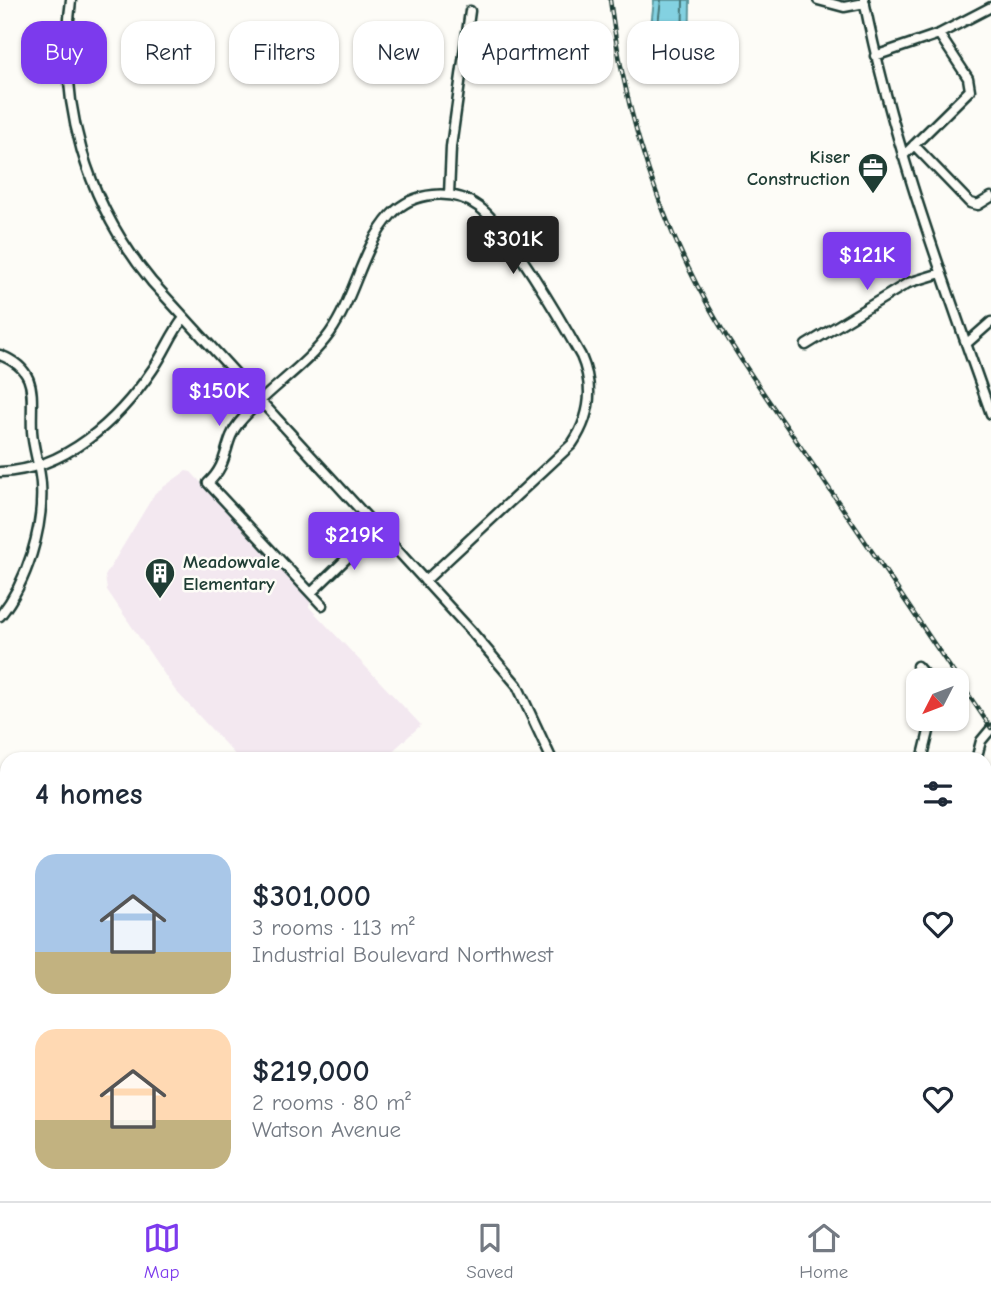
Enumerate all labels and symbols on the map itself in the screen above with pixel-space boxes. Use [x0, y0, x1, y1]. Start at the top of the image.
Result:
place label: Kiser Construction [747, 146, 850, 190]
office icon: Kiser Construction [856, 151, 890, 195]
pin: $301K [464, 216, 562, 276]
pin: $121K [818, 232, 916, 292]
pin: $150K [170, 368, 268, 428]
pin: $219K [305, 512, 403, 572]
place label: Meadowvale Elementary [183, 551, 280, 595]
building icon: Meadowvale Elementary [143, 556, 177, 600]
north arrow [906, 668, 970, 732]

